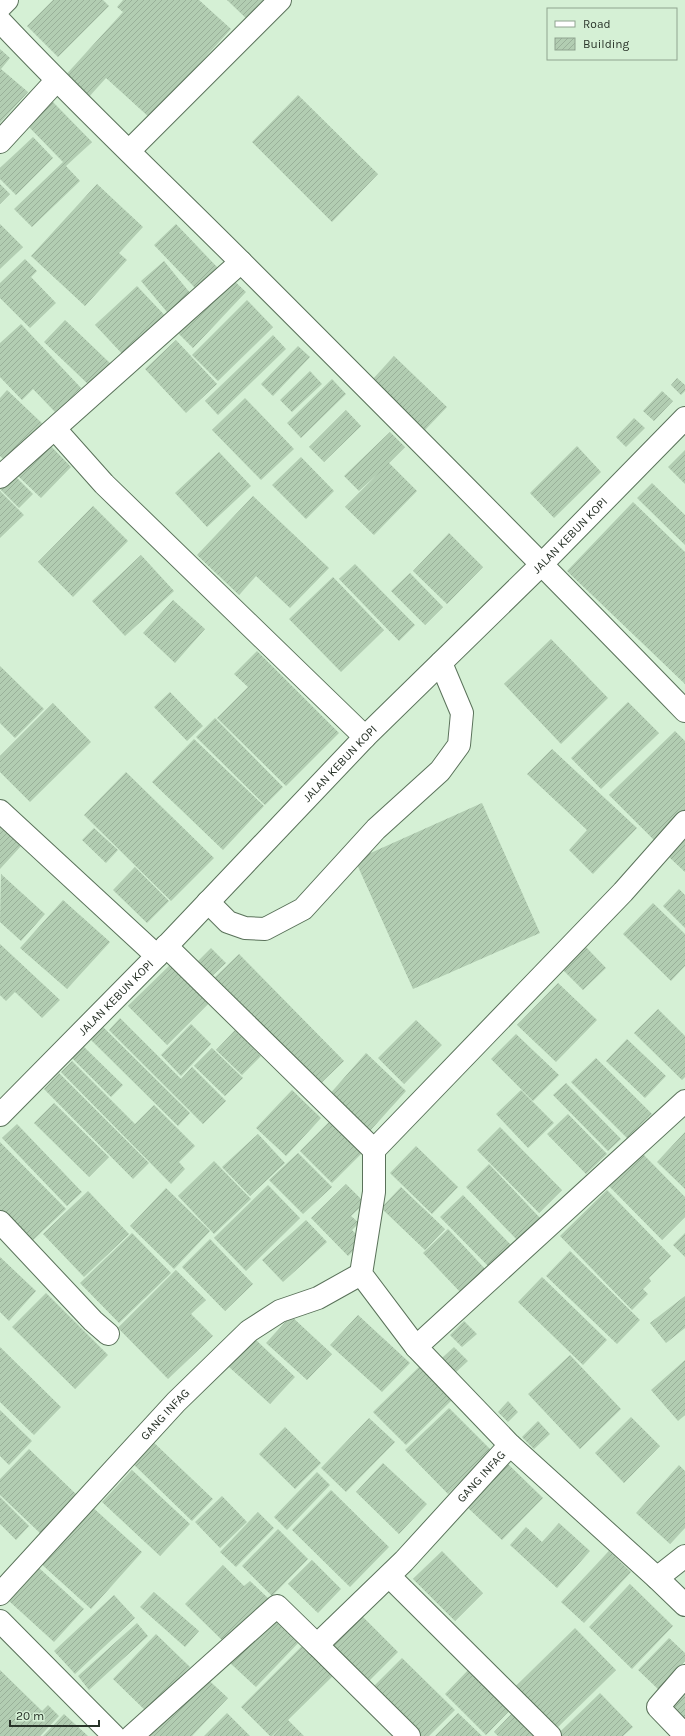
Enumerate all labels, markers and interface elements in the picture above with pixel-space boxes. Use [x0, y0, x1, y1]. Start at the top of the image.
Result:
legend [547, 8, 677, 60]
text: Road [583, 17, 611, 31]
text: Building [583, 37, 630, 51]
street label: JALAN KEBUN KOPI [530, 494, 610, 576]
street label: JALAN KEBUN KOPI [300, 722, 380, 805]
street label: JALAN KEBUN KOPI [76, 957, 156, 1038]
street label: GANG INFAG [138, 1386, 192, 1443]
street label: GANG INFAG [454, 1448, 508, 1505]
scale bar [10, 1702, 99, 1728]
text: 20 m [16, 1709, 44, 1723]

